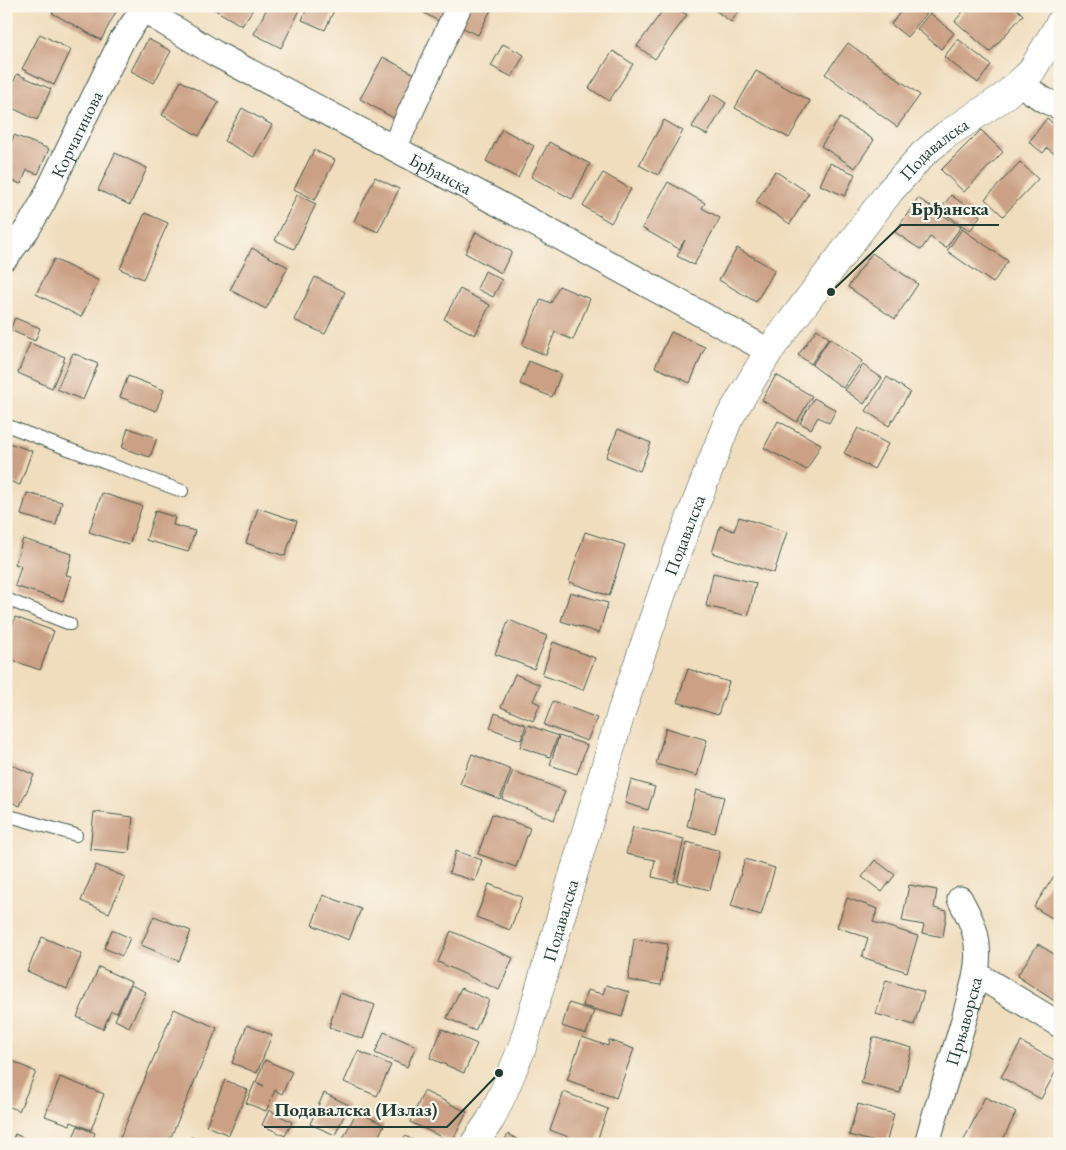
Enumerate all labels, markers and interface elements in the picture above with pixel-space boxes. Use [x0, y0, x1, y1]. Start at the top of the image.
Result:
street label: Корчагинова [45, 86, 107, 181]
street label: Подавалска [894, 112, 973, 185]
street label: Брђанска [406, 147, 477, 199]
callout: Брђанска [901, 191, 999, 225]
text: Брђанска [911, 196, 990, 221]
street label: Подавалска [658, 490, 710, 579]
street label: Подавалска [537, 875, 583, 964]
street label: Прњаворска [939, 974, 987, 1068]
callout: Подавалска (Излаз) [264, 1093, 447, 1127]
text: Подавалска (Излаз) [274, 1097, 438, 1122]

